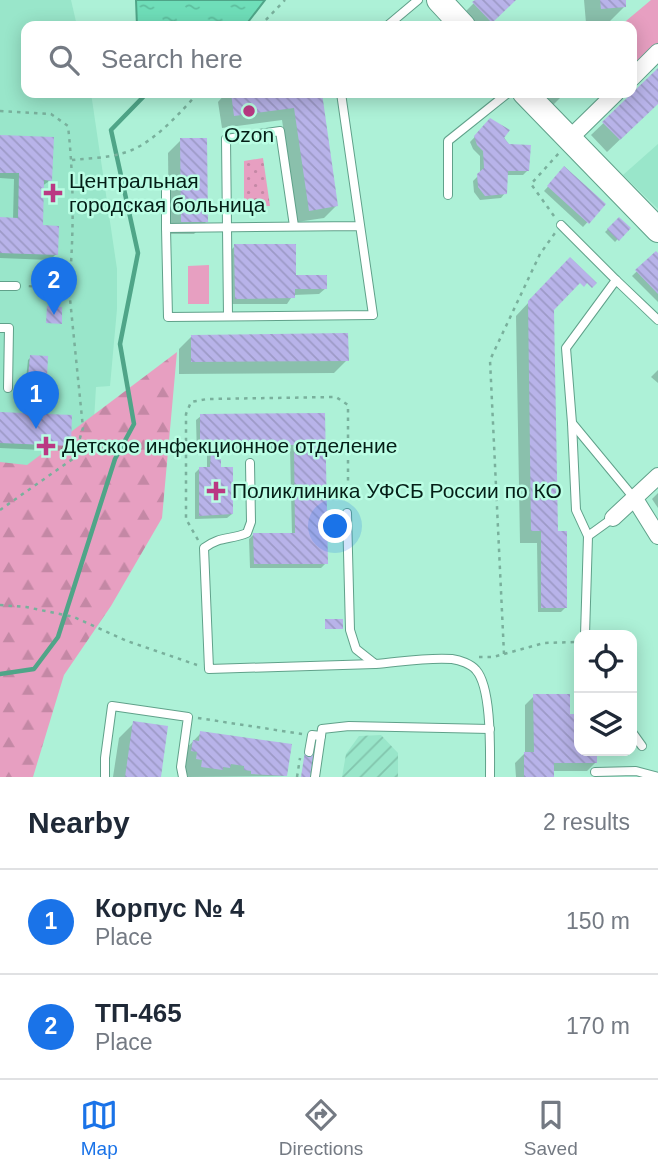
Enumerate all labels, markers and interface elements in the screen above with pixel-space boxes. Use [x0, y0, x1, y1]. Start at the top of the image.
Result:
search box [21, 21, 637, 98]
icon: search [45, 41, 83, 79]
text: Search here [101, 44, 243, 74]
marker: Ozon [241, 103, 257, 119]
place label: Ozon [224, 123, 274, 146]
place label: Центральная городская больница [69, 169, 266, 216]
marker: Центральная городская больница [43, 183, 63, 203]
pin: 2 [31, 257, 77, 315]
pin: 1 [13, 371, 59, 429]
place label: Детское инфекционное отделение [62, 434, 397, 457]
marker: Детское инфекционное отделение [36, 436, 56, 456]
place label: Поликлиника УФСБ России по КО [232, 479, 562, 502]
marker: Поликлиника УФСБ России по КО [206, 481, 226, 501]
your location [318, 509, 352, 543]
map controls [574, 630, 637, 756]
button: locate [574, 630, 637, 693]
button: layers [574, 693, 637, 756]
text: Nearby [28, 806, 130, 839]
text: 2 results [543, 809, 630, 835]
text: Корпус № 4 [95, 893, 245, 923]
text: 1 [45, 908, 57, 934]
text: 150 m [566, 908, 630, 934]
text: Place [95, 924, 153, 950]
text: ТП-465 [95, 998, 182, 1028]
text: 2 [45, 1013, 57, 1039]
text: 170 m [566, 1013, 630, 1039]
text: Place [95, 1029, 153, 1055]
tab: Map [80, 1096, 118, 1160]
tab: Directions [279, 1096, 363, 1160]
tab: Saved [524, 1096, 578, 1160]

